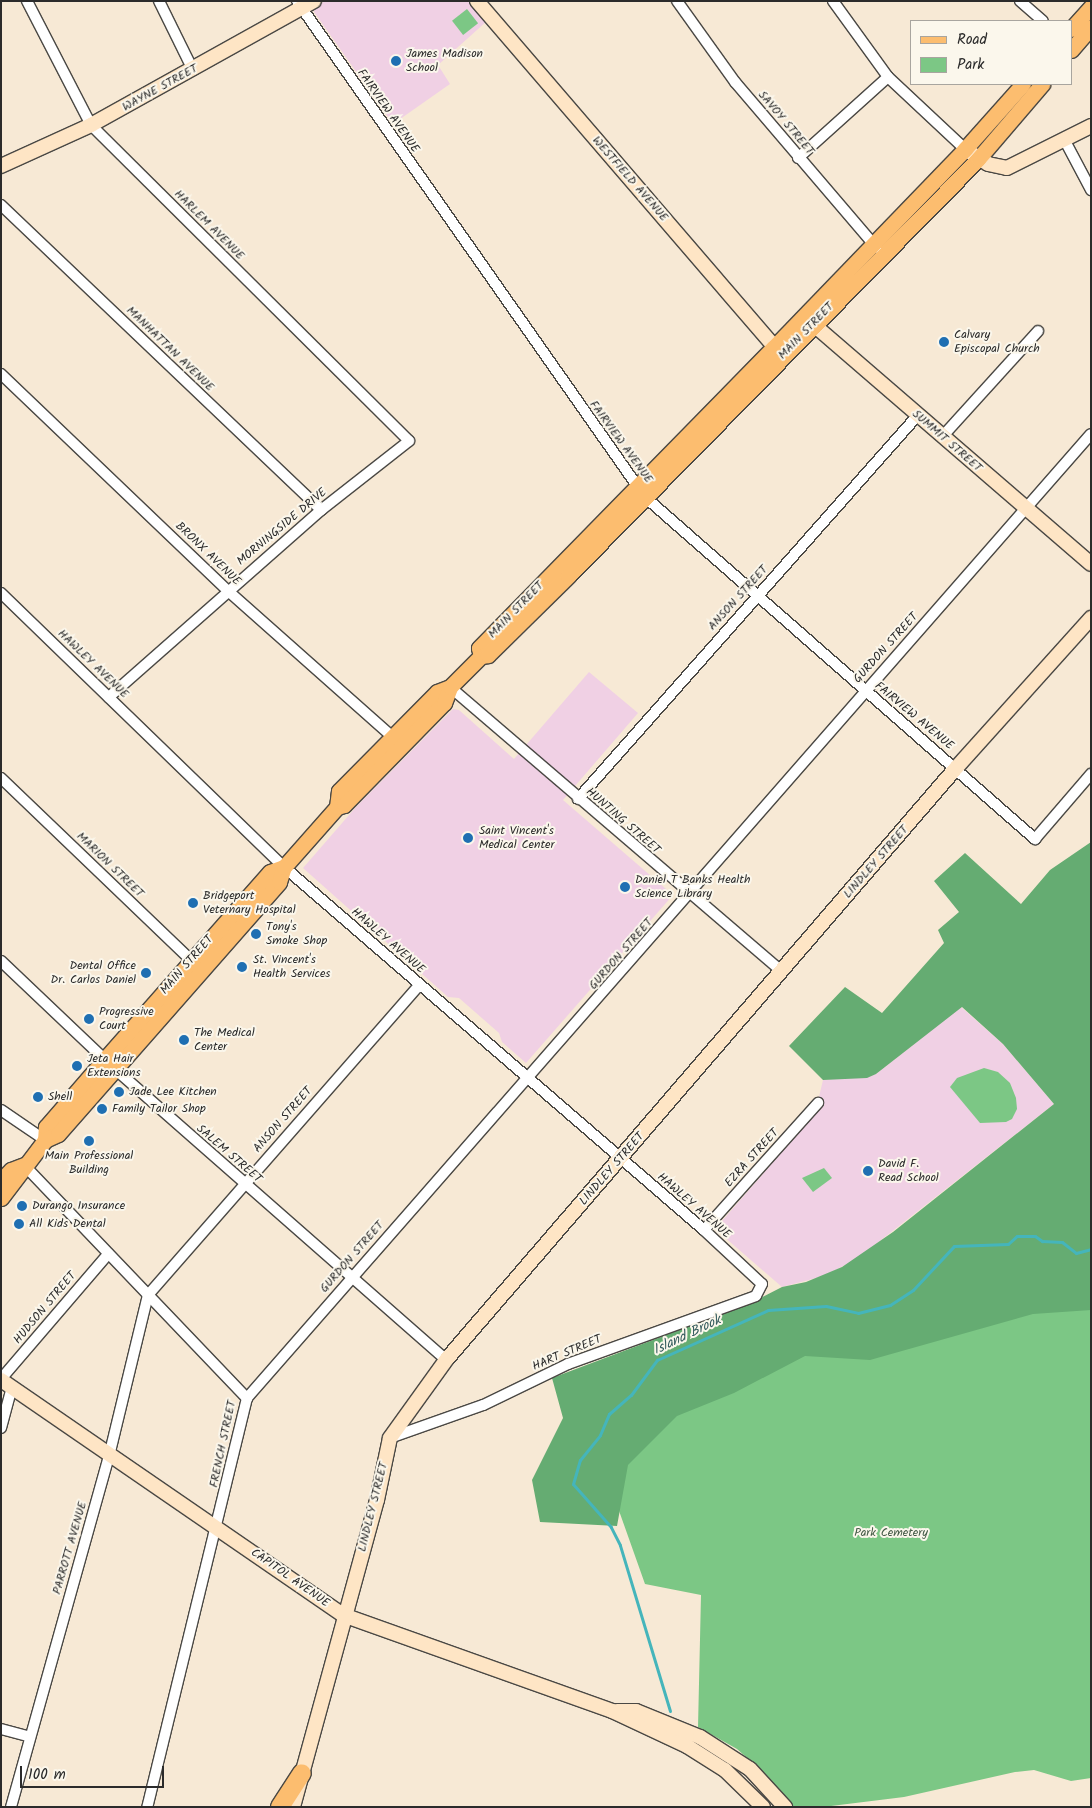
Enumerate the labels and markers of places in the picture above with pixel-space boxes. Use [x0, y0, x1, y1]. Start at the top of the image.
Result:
place label: James Madison School [406, 47, 483, 75]
marker: James Madison School [390, 55, 402, 67]
place label: Calvary Episcopal Church [954, 328, 1040, 356]
marker: Calvary Episcopal Church [938, 336, 950, 348]
place label: Saint Vincent's Medical Center [479, 824, 554, 852]
marker: Saint Vincent's Medical Center [461, 831, 475, 845]
place label: Daniel T Banks Health Science Library [635, 873, 750, 901]
marker: Daniel T Banks Health Science Library [619, 881, 631, 893]
place label: Bridgeport Veternary Hospital [203, 889, 296, 917]
marker: Bridgeport Veternary Hospital [187, 897, 199, 909]
place label: Tony's Smoke Shop [266, 920, 327, 948]
marker: Tony's Smoke Shop [250, 928, 262, 940]
place label: St. Vincent's Health Services [253, 953, 330, 981]
place label: Dental Office Dr. Carlos Daniel [51, 959, 136, 987]
marker: St. Vincent's Health Services [235, 960, 249, 974]
marker: Dental Office Dr. Carlos Daniel [140, 967, 152, 979]
place label: Progressive Court [99, 1005, 154, 1033]
marker: Progressive Court [83, 1013, 95, 1025]
place label: The Medical Center [194, 1026, 255, 1054]
marker: The Medical Center [178, 1034, 190, 1046]
place label: Jeta Hair Extensions [87, 1052, 140, 1080]
marker: Jeta Hair Extensions [71, 1060, 83, 1072]
place label: Jade Lee Kitchen [129, 1085, 217, 1099]
marker: Jade Lee Kitchen [113, 1086, 125, 1098]
place label: Shell [48, 1090, 72, 1104]
marker: Shell [32, 1091, 44, 1103]
place label: Family Tailor Shop [112, 1102, 206, 1116]
marker: Family Tailor Shop [96, 1103, 108, 1115]
marker: Main Professional Building [83, 1135, 95, 1147]
place label: Main Professional Building [45, 1149, 133, 1177]
place label: David F. Read School [878, 1157, 939, 1185]
marker: David F. Read School [862, 1165, 874, 1177]
place label: Durango Insurance [32, 1199, 125, 1213]
marker: Durango Insurance [16, 1200, 28, 1212]
place label: All Kids Dental [29, 1217, 106, 1231]
marker: All Kids Dental [13, 1218, 25, 1230]

